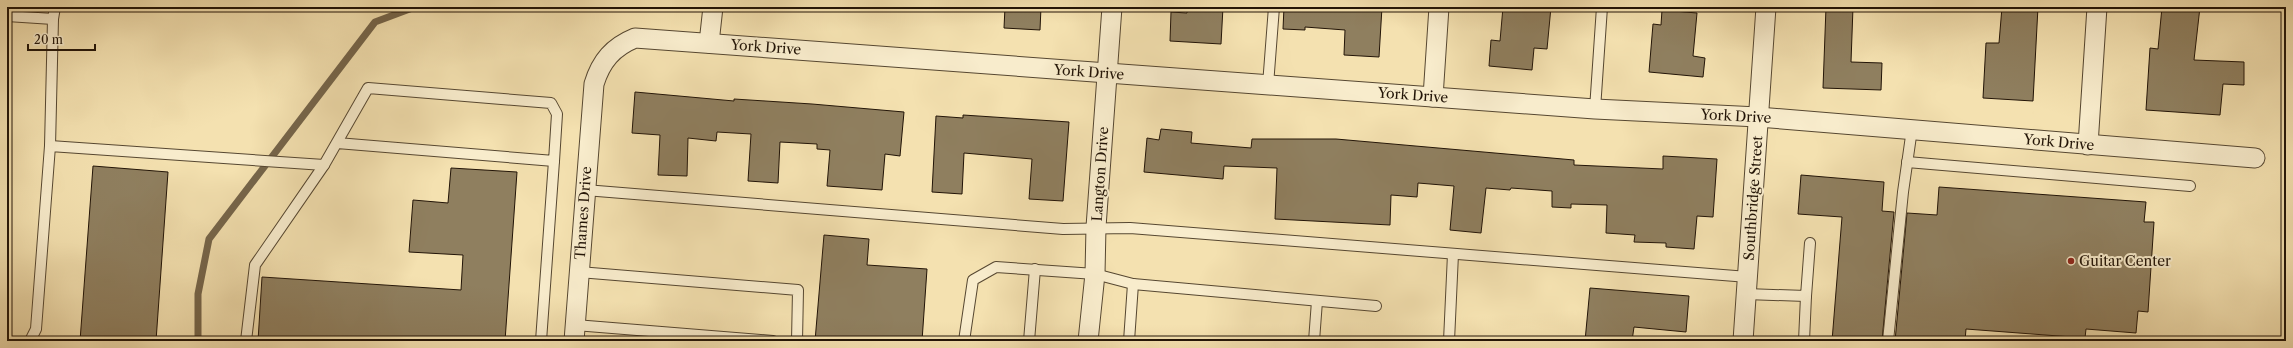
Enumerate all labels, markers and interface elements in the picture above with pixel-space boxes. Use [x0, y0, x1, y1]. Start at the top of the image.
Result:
scale bar [28, 26, 95, 52]
text: 20 m [34, 32, 63, 47]
street label: York Drive [729, 35, 802, 58]
street label: York Drive [1052, 60, 1125, 83]
street label: York Drive [1376, 83, 1449, 106]
street label: York Drive [1699, 105, 1772, 127]
street label: Langton Drive [1088, 126, 1112, 222]
street label: York Drive [2022, 130, 2095, 154]
street label: Southbridge Street [1740, 135, 1766, 261]
street label: Thames Drive [571, 165, 595, 260]
place label: Guitar Center [2079, 252, 2171, 270]
marker: Guitar Center [2066, 256, 2076, 266]

